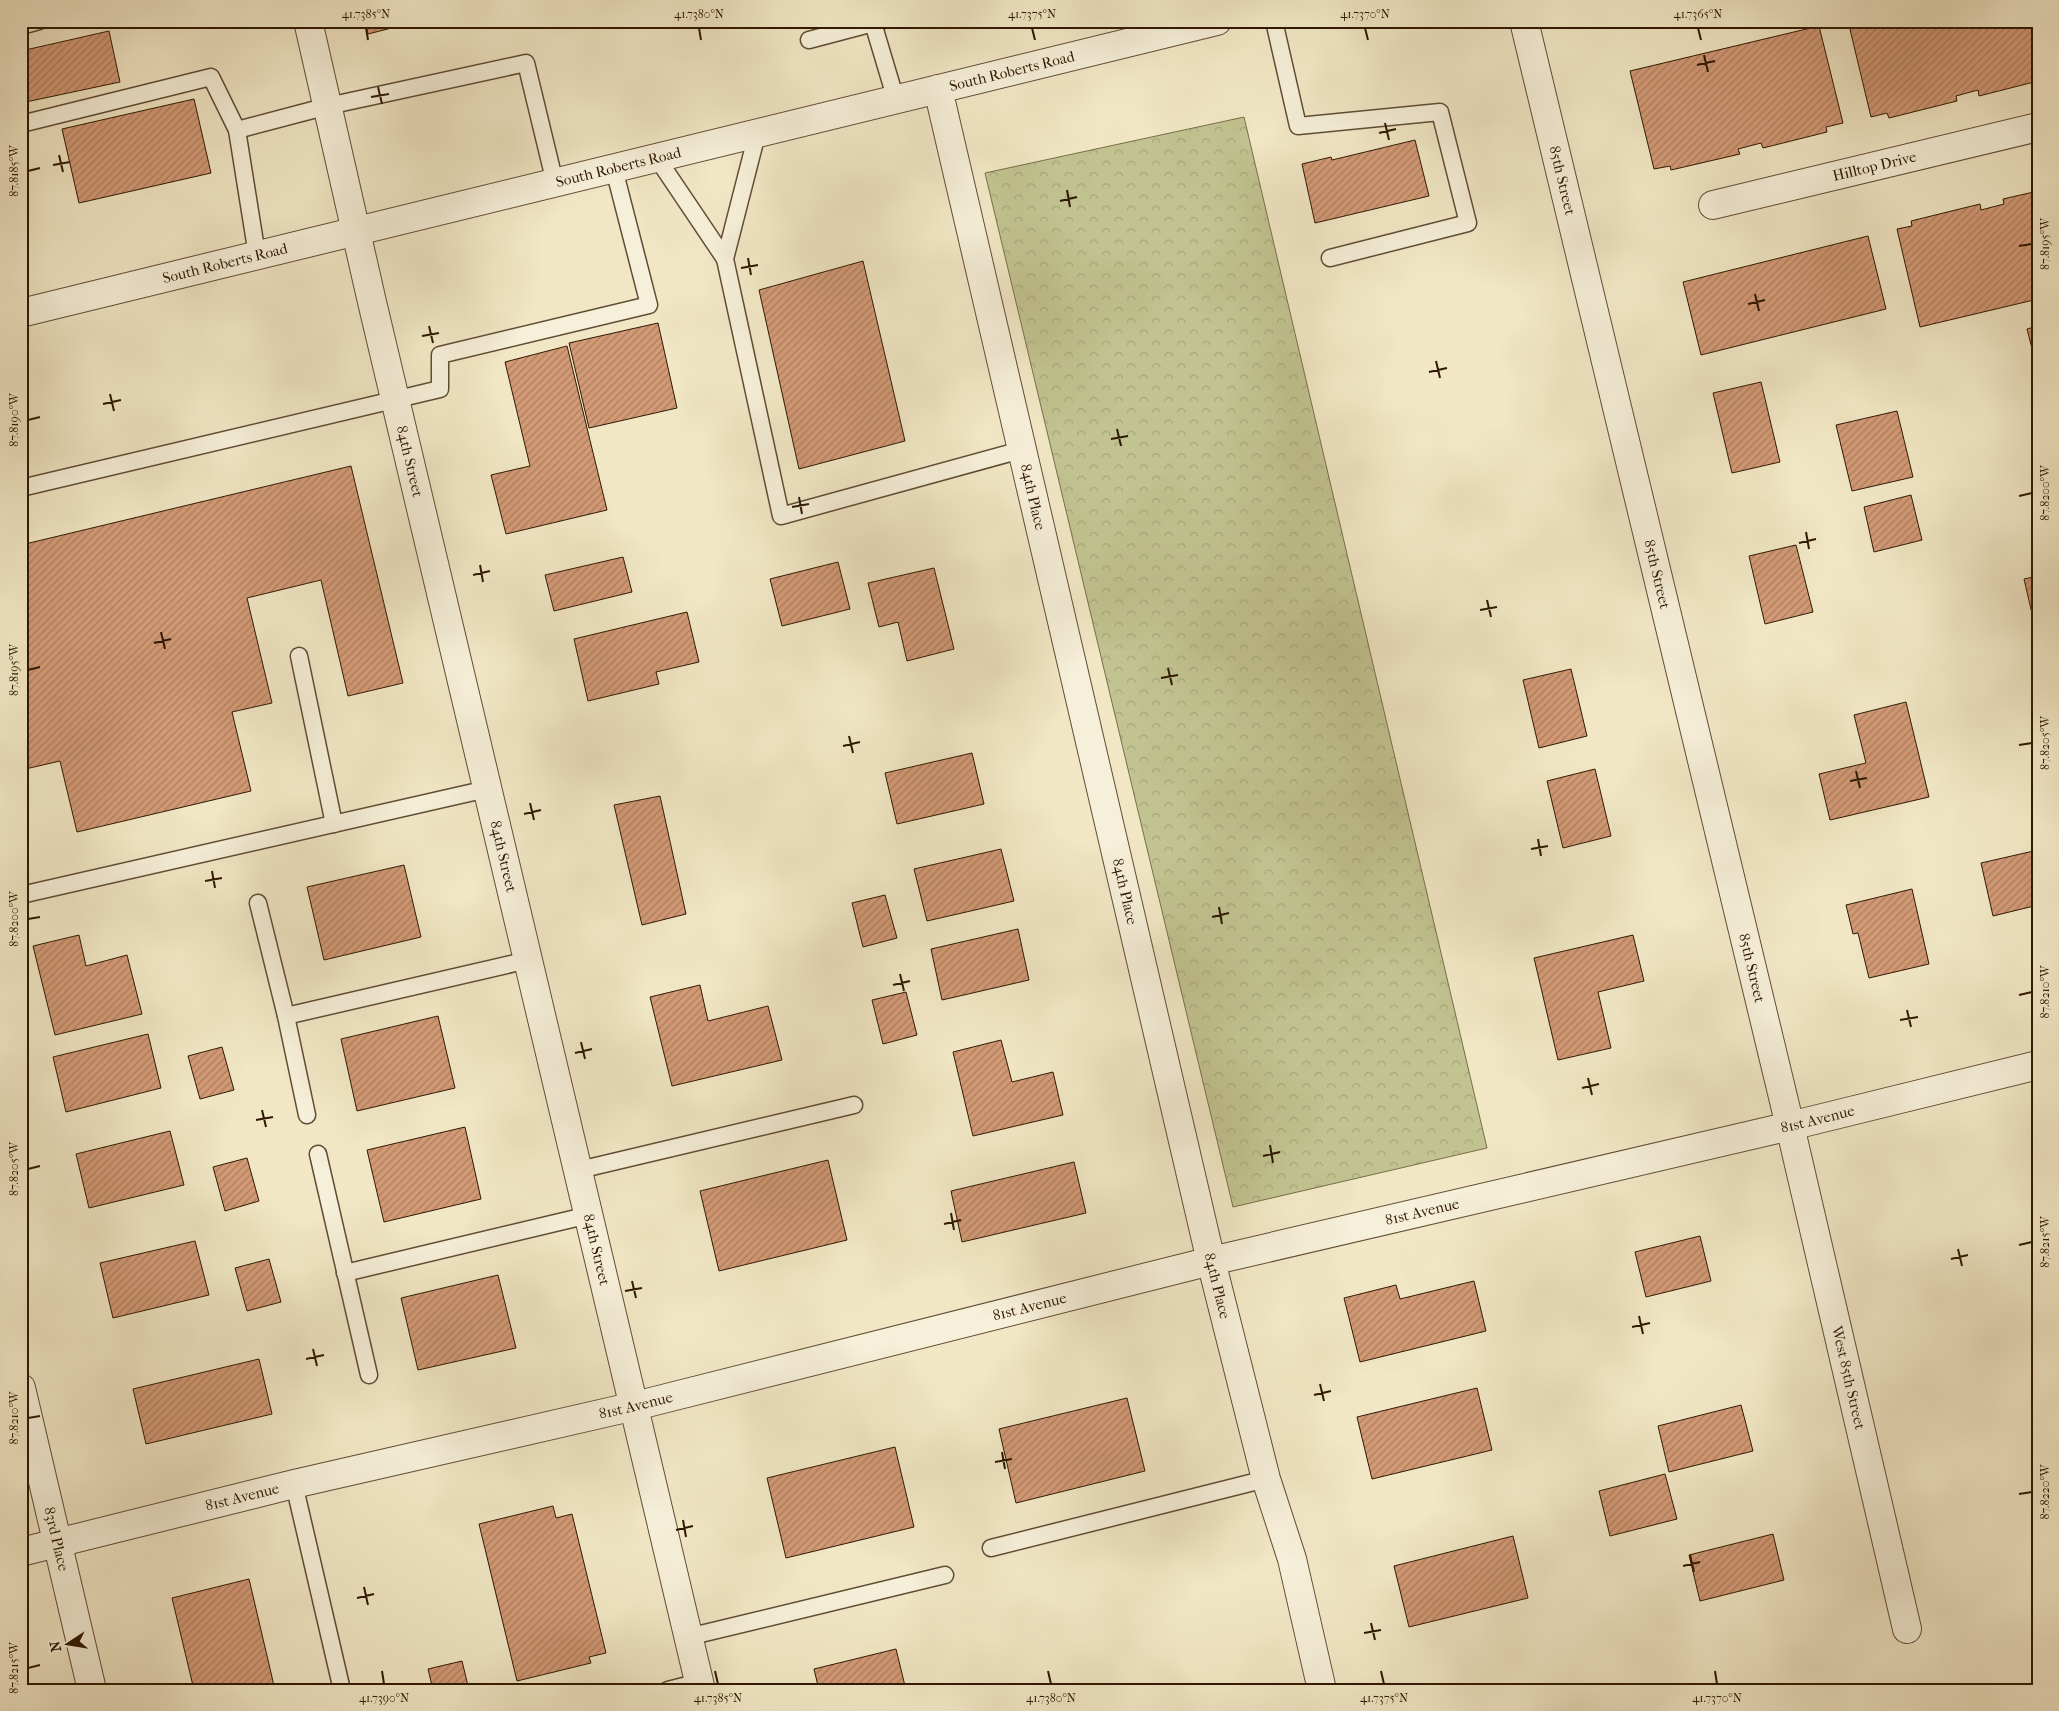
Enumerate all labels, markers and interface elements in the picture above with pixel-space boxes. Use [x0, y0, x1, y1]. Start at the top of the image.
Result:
text: 41.7385°N [342, 7, 390, 21]
text: 41.7380°N [674, 7, 724, 21]
text: 41.7375°N [1008, 7, 1056, 21]
text: 41.7370°N [1340, 7, 1390, 21]
text: 41.7365°N [1674, 7, 1722, 21]
street label: South Roberts Road [947, 47, 1077, 95]
street label: South Roberts Road [554, 143, 684, 191]
text: 87.8185°W [7, 144, 21, 197]
street label: 85th Street [1545, 144, 1580, 218]
street label: Hilltop Drive [1831, 147, 1919, 185]
text: 87.8195°W [2038, 217, 2052, 270]
street label: South Roberts Road [161, 239, 290, 287]
text: 87.8190°W [7, 392, 21, 447]
street label: 84th Street [393, 424, 427, 500]
street label: 84th Place [1017, 462, 1050, 533]
text: 87.8200°W [2038, 464, 2052, 521]
street label: 85th Street [1640, 538, 1674, 611]
text: 87.8195°W [7, 643, 21, 696]
text: 87.8205°W [2038, 715, 2052, 770]
street label: 84th Street [486, 819, 521, 895]
street label: 84th Place [1109, 857, 1141, 927]
text: 87.8200°W [7, 890, 21, 947]
street label: 85th Street [1735, 931, 1769, 1005]
text: 87.8210°W [2038, 964, 2052, 1019]
street label: 81st Avenue [1779, 1101, 1857, 1137]
text: 87.8205°W [7, 1141, 21, 1196]
street label: 81st Avenue [1383, 1194, 1462, 1229]
street label: 84th Street [579, 1212, 614, 1288]
text: 87.8215°W [2038, 1215, 2052, 1268]
street label: 84th Place [1200, 1251, 1234, 1321]
street label: 81st Avenue [991, 1289, 1069, 1325]
street label: West 85th Street [1828, 1323, 1869, 1432]
street label: 81st Avenue [597, 1388, 675, 1423]
text: 87.8210°W [7, 1390, 21, 1445]
text: 87.8220°W [2038, 1463, 2052, 1520]
street label: 81st Avenue [203, 1479, 282, 1515]
street label: 83rd Place [40, 1505, 73, 1573]
north arrow [42, 1618, 92, 1668]
text: N [46, 1639, 65, 1654]
text: 87.8215°W [7, 1641, 21, 1694]
text: 41.7390°N [359, 1691, 409, 1705]
text: 41.7385°N [694, 1691, 742, 1705]
text: 41.7380°N [1026, 1691, 1076, 1705]
text: 41.7375°N [1360, 1691, 1408, 1705]
text: 41.7370°N [1692, 1691, 1742, 1705]

